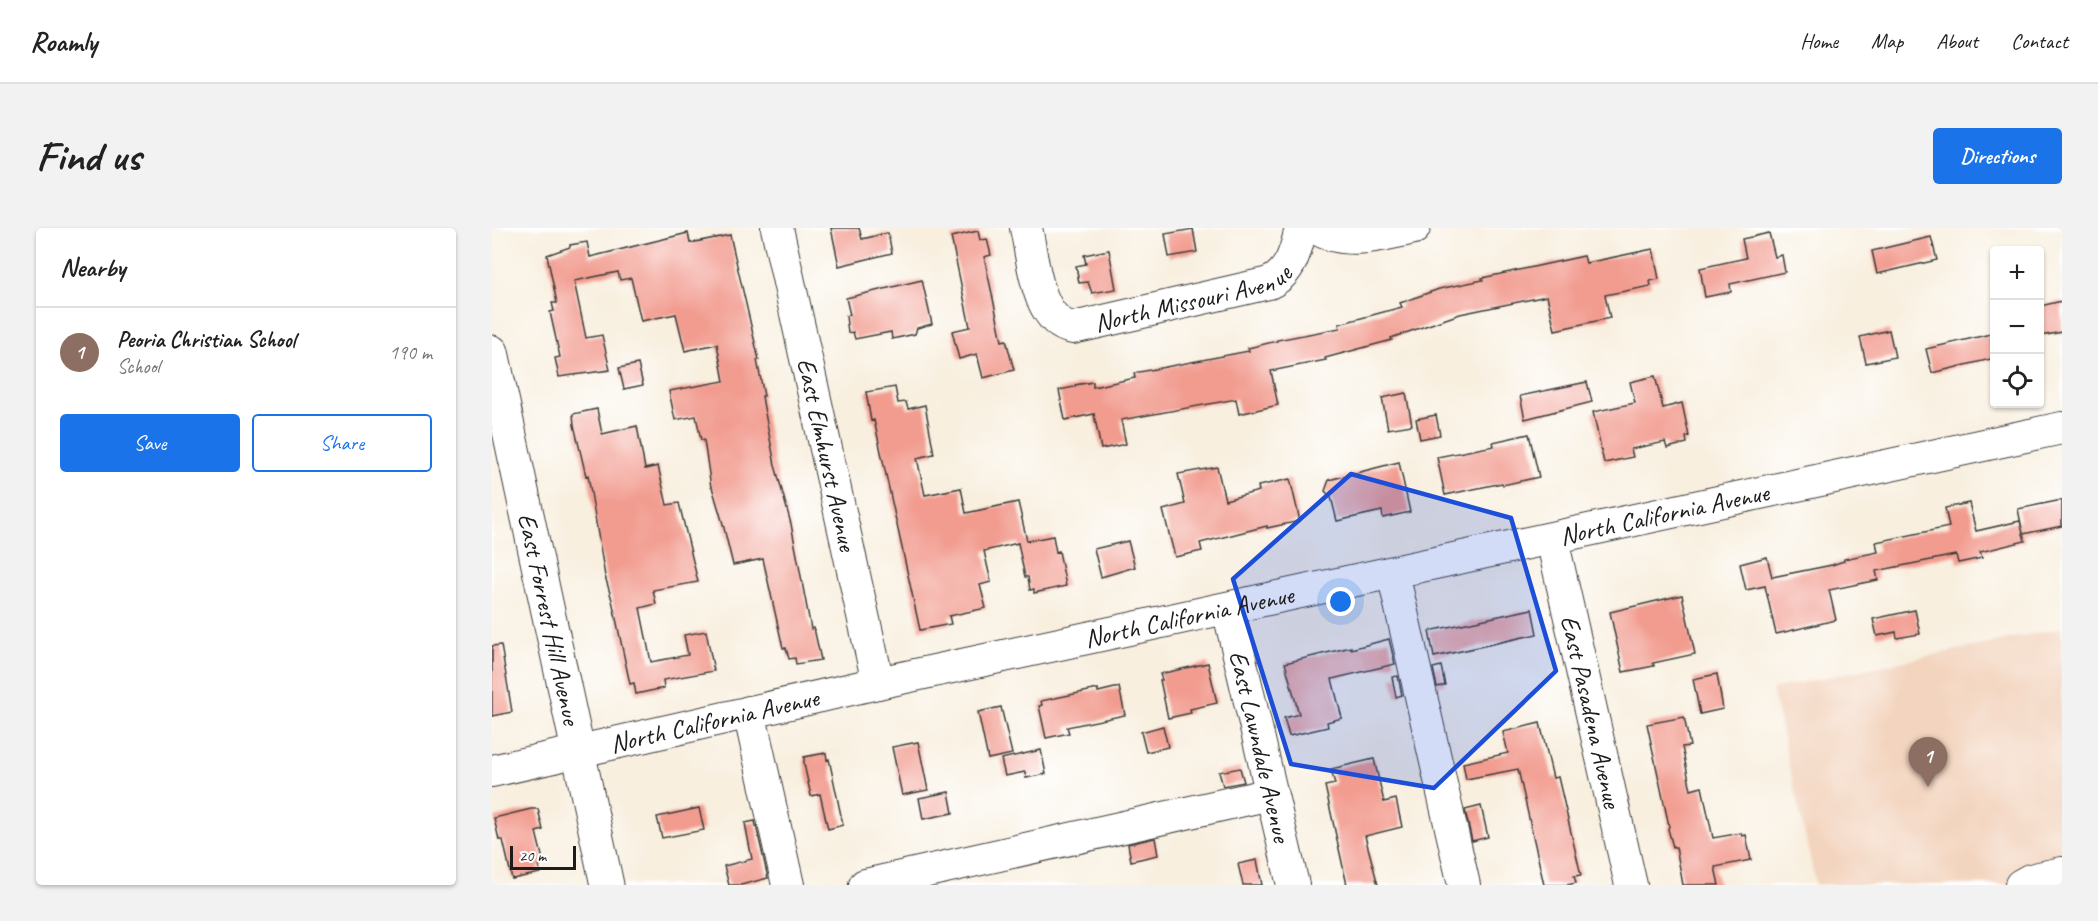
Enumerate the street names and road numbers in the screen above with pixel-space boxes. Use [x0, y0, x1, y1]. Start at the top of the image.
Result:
street label: North Missouri Avenue [1091, 257, 1300, 340]
street label: East Elmhurst Avenue [789, 355, 865, 556]
street label: North California Avenue [1557, 475, 1773, 553]
street label: East Forrest Hill Avenue [510, 510, 588, 730]
street label: North California Avenue [1082, 578, 1298, 655]
street label: East Pasadena Avenue [1553, 612, 1629, 813]
street label: East Lawndale Avenue [1222, 647, 1299, 848]
street label: North California Avenue [607, 681, 823, 761]

